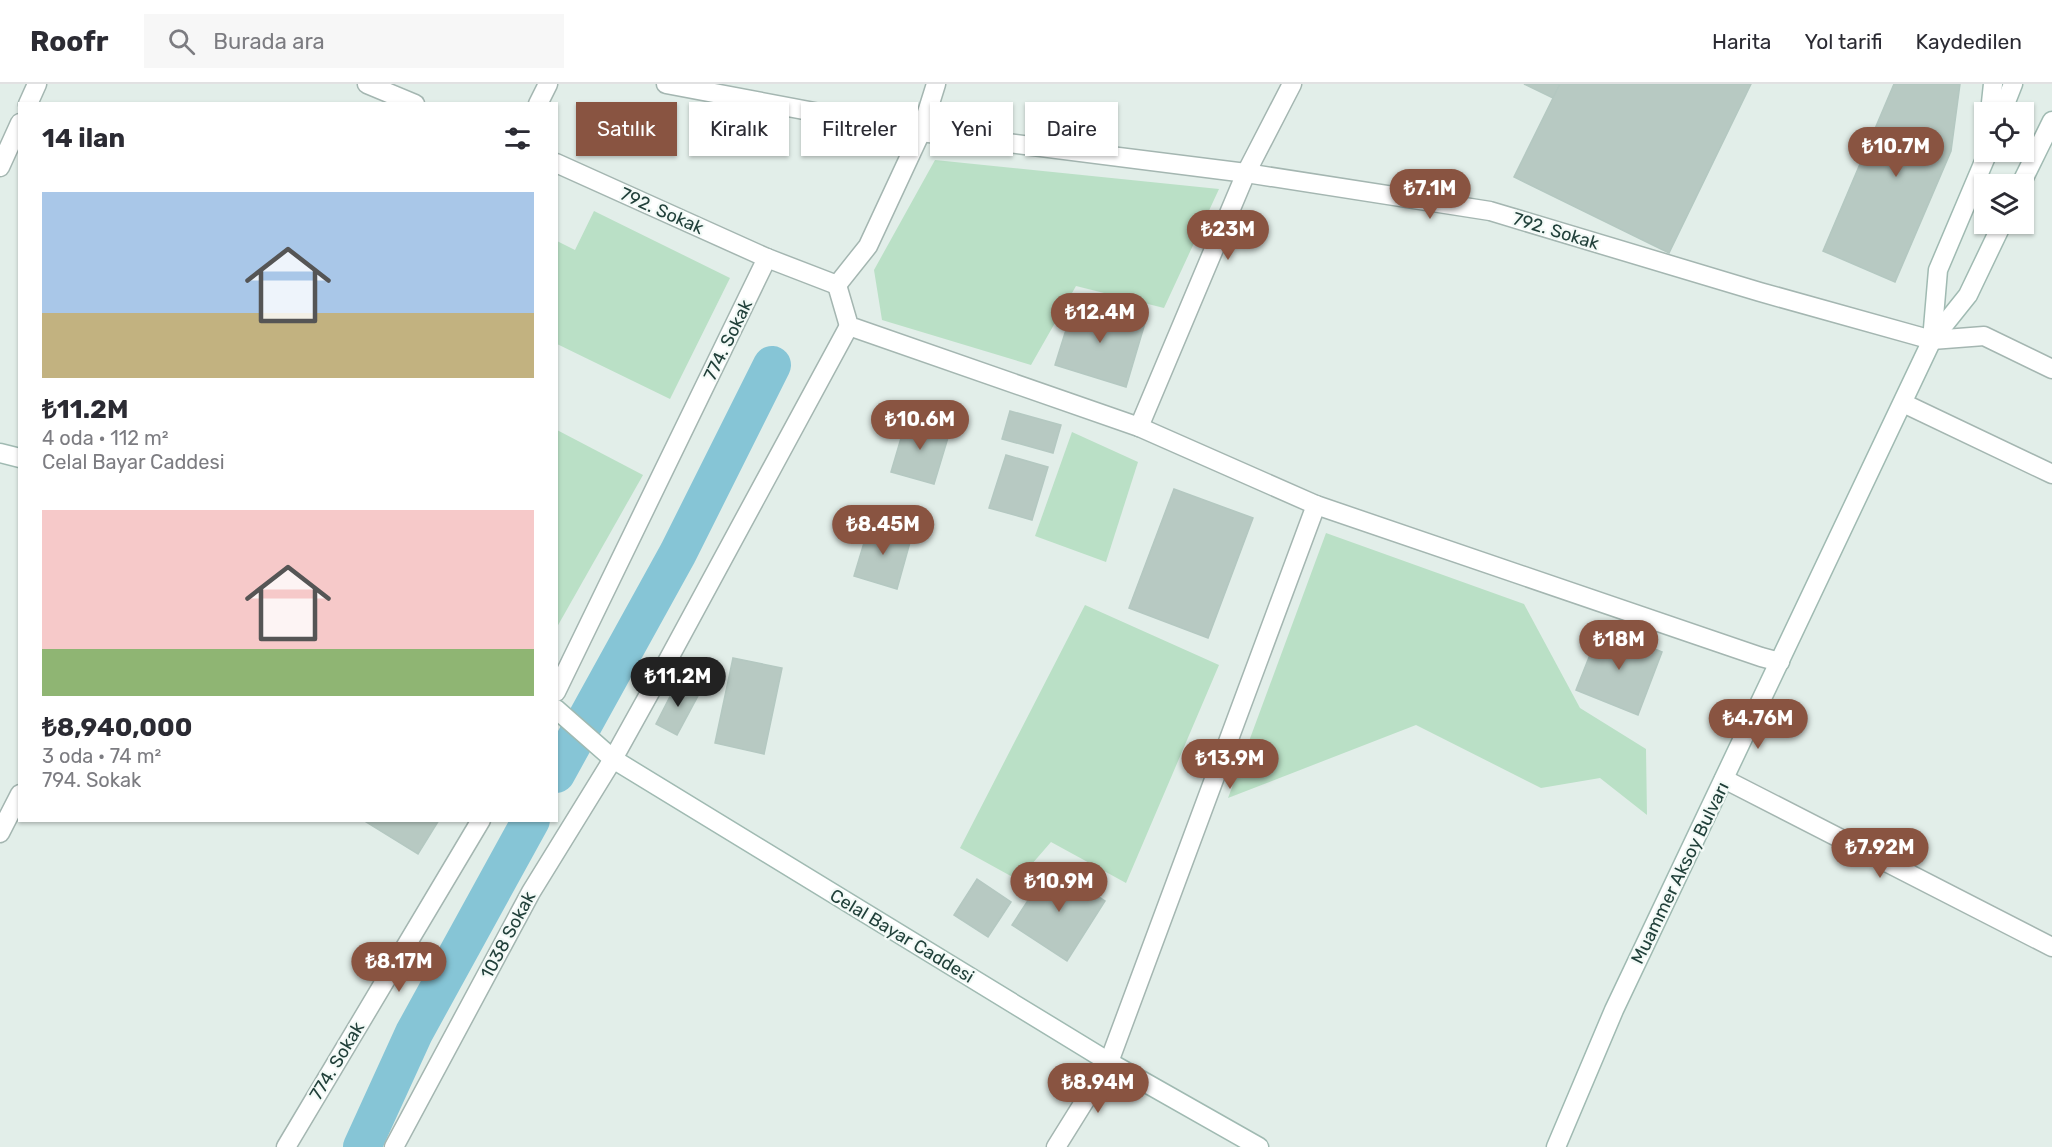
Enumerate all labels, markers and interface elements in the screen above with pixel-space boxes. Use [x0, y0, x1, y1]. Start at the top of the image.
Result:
search box [144, 14, 564, 68]
text: Roofr [30, 25, 108, 58]
icon: search [165, 25, 198, 58]
text: Burada ara [213, 28, 325, 55]
text: Harita [1712, 29, 1771, 54]
text: Yol tarifi [1804, 29, 1883, 54]
text: Kaydedilen [1916, 29, 2022, 54]
chip: Satılık [576, 102, 677, 156]
chip: Kiralık [689, 102, 789, 156]
chip: Filtreler [801, 102, 918, 156]
chip: Yeni [930, 102, 1013, 156]
chip: Daire [1025, 102, 1118, 156]
map controls [1974, 102, 2034, 234]
button: locate [1974, 102, 2034, 162]
icon: filters [501, 122, 534, 155]
text: 14 ilan [42, 123, 125, 154]
pin: ₺10.7M [1847, 127, 1945, 178]
text: ₺10.7M [1862, 134, 1930, 158]
pin: ₺7.1M [1388, 169, 1472, 220]
button: layers [1974, 174, 2034, 234]
text: ₺7.1M [1404, 176, 1456, 200]
street label: 792. Sokak [617, 183, 708, 239]
street label: 792. Sokak [1510, 207, 1603, 255]
pin: ₺23M [1192, 210, 1264, 261]
text: ₺23M [1201, 217, 1255, 241]
icon: home [234, 231, 342, 339]
pin: ₺12.4M [1051, 293, 1149, 344]
street label: 774. Sokak [699, 295, 757, 384]
text: ₺12.4M [1065, 300, 1135, 324]
text: ₺11.2M [42, 394, 129, 425]
pin: ₺10.6M [871, 400, 969, 451]
text: ₺10.6M [885, 407, 955, 431]
text: 4 oda · 112 m² [42, 426, 169, 450]
text: Celal Bayar Caddesi [42, 450, 225, 474]
pin: ₺8.45M [834, 505, 932, 556]
text: ₺8.45M [846, 512, 920, 536]
icon: home [234, 549, 342, 657]
pin: ₺18M [1583, 620, 1655, 671]
text: ₺18M [1593, 627, 1645, 651]
pin: ₺11.2M [629, 657, 727, 708]
text: ₺11.2M [645, 664, 711, 688]
pin: ₺4.76M [1709, 699, 1807, 750]
text: ₺4.76M [1723, 706, 1793, 730]
text: ₺8,940,000 [42, 712, 192, 743]
pin: ₺13.9M [1181, 739, 1279, 790]
text: 3 oda · 74 m² [42, 744, 161, 768]
text: ₺13.9M [1196, 746, 1264, 770]
text: 794. Sokak [42, 768, 141, 792]
street label: Muammer Aksoy Bulvarı [1626, 778, 1734, 968]
pin: ₺7.92M [1831, 828, 1929, 879]
text: ₺7.92M [1845, 835, 1915, 859]
pin: ₺10.9M [1010, 862, 1108, 913]
text: ₺10.9M [1024, 869, 1094, 893]
street label: Celal Bayar Caddesi [826, 884, 978, 988]
street label: 1038 Sokak [476, 887, 541, 982]
pin: ₺8.17M [350, 942, 448, 993]
text: ₺8.17M [365, 949, 433, 973]
street label: 774. Sokak [305, 1017, 369, 1104]
pin: ₺8.94M [1049, 1063, 1147, 1114]
text: ₺8.94M [1062, 1070, 1134, 1094]

